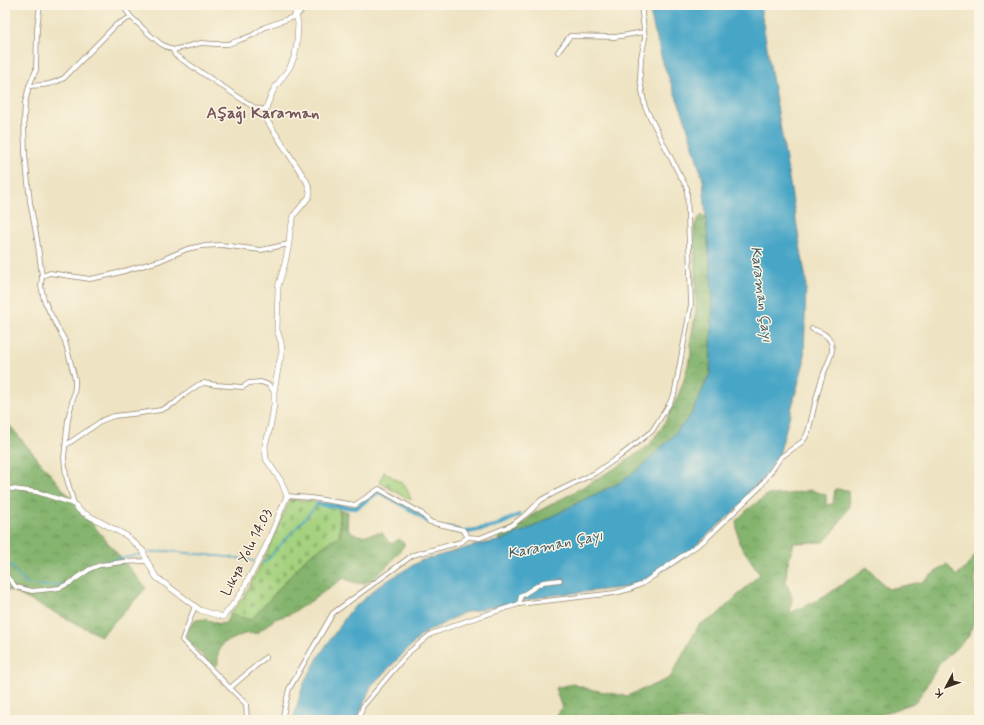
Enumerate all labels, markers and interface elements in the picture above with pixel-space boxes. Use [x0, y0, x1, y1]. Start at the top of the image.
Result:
district label: Aşağı Karaman [207, 103, 319, 125]
water label: Karaman Çayı [745, 245, 777, 343]
street label: Likya Yolu 14.03 [217, 506, 277, 599]
water label: Karaman Çayı [506, 526, 605, 564]
north arrow [926, 667, 966, 707]
text: K [931, 685, 947, 700]

